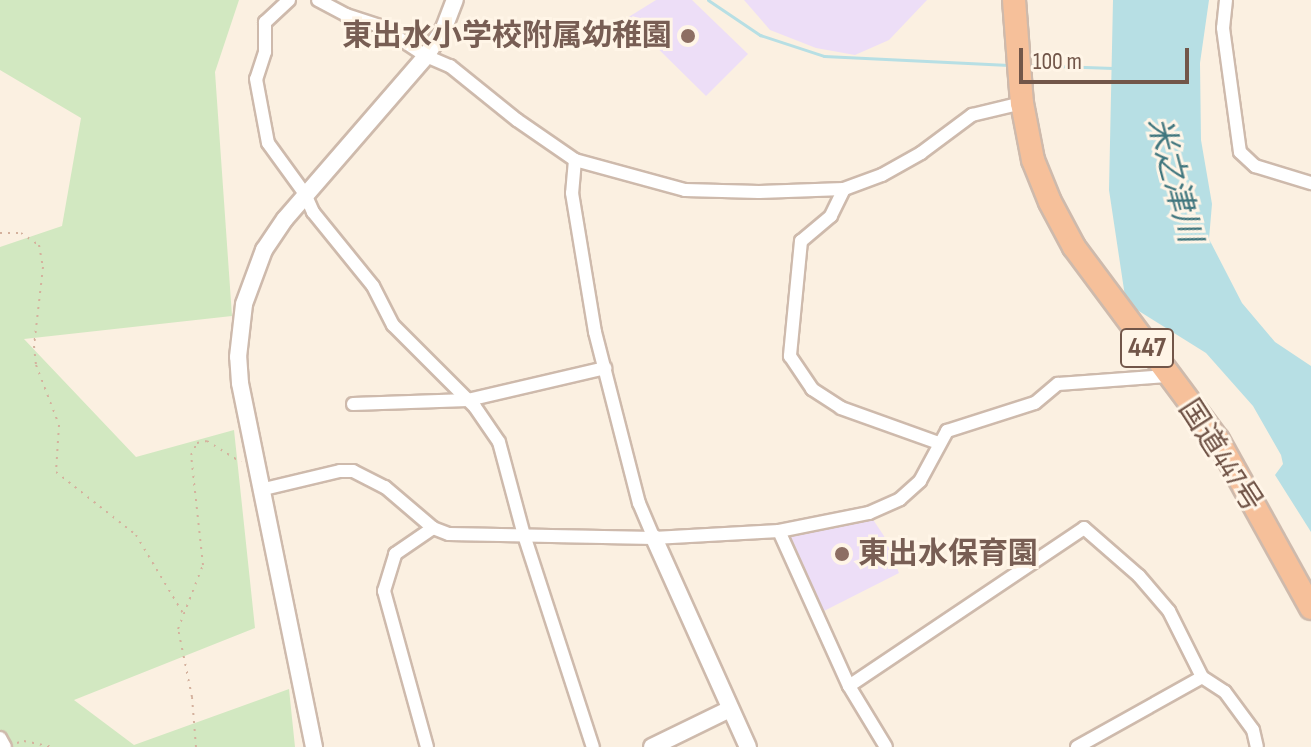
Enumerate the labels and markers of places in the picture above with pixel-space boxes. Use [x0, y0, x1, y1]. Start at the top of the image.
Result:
place label: 東出水小学校附属幼稚園 [342, 18, 672, 54]
marker: 東出水小学校附属幼稚園 [679, 27, 697, 45]
place label: 東出水保育園 [858, 536, 1038, 572]
marker: 東出水保育園 [833, 545, 851, 563]

